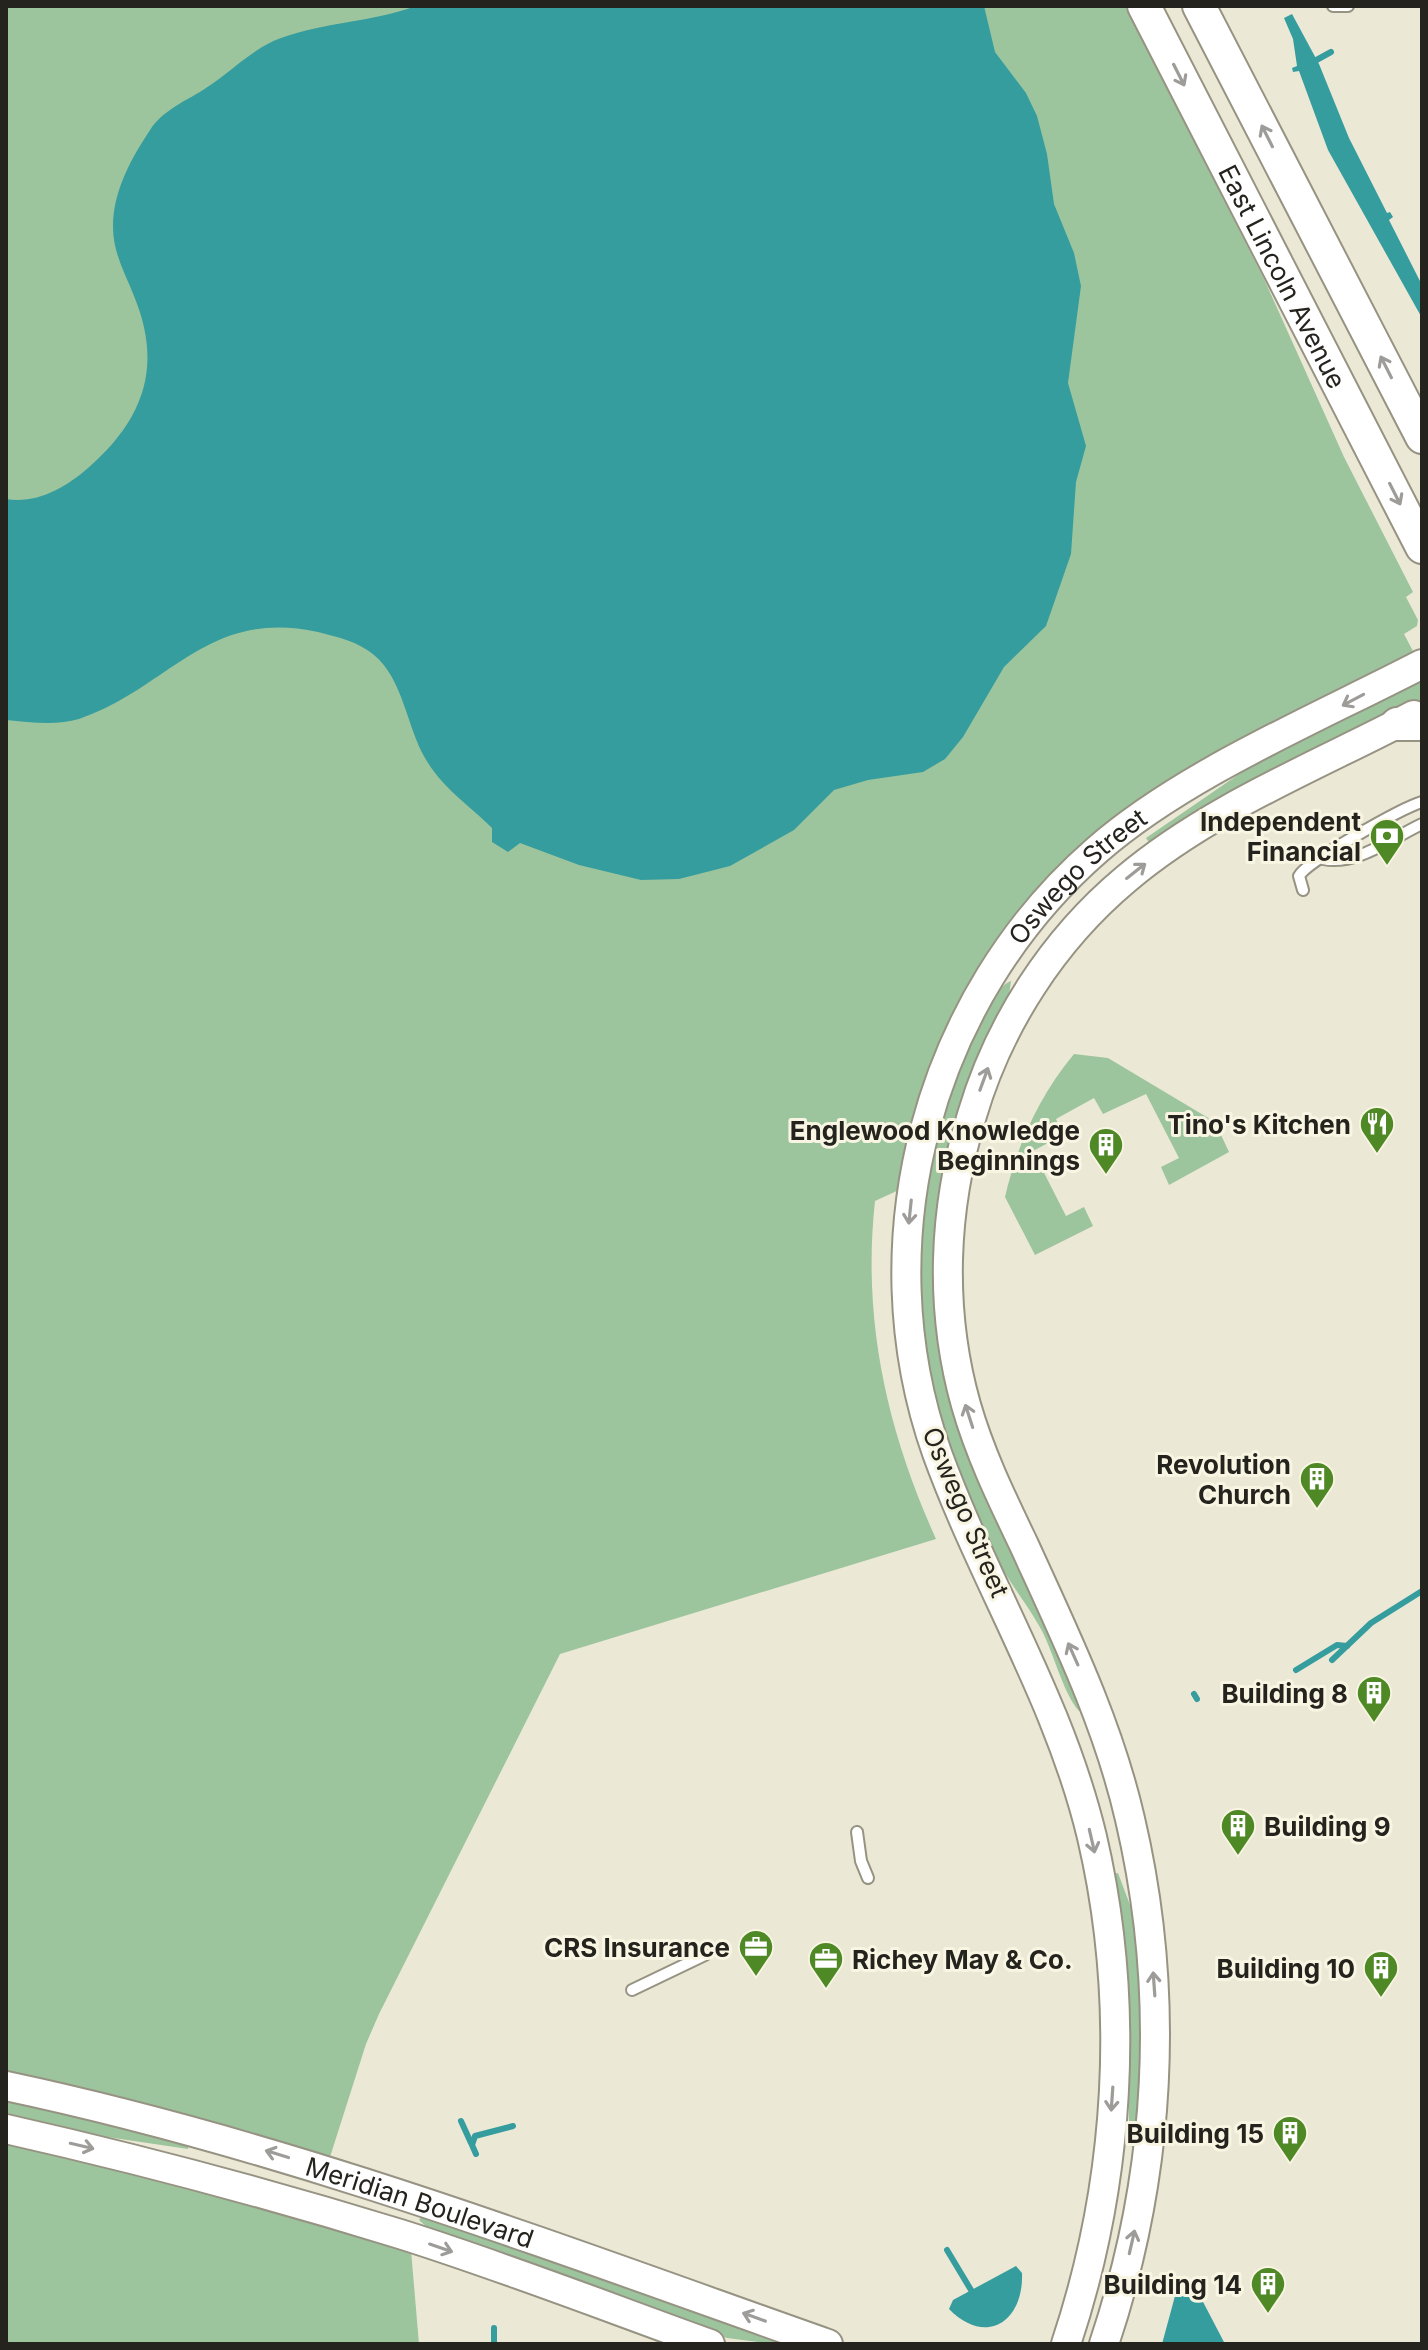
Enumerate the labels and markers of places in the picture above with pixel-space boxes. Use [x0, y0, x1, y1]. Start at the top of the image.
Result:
place label: Independent Financial [1200, 806, 1361, 867]
bank icon: Independent Financial [1368, 817, 1406, 867]
restaurant icon: Tino's Kitchen [1358, 1105, 1396, 1155]
place label: Tino's Kitchen [1167, 1109, 1351, 1140]
place label: Englewood Knowledge Beginnings [790, 1115, 1080, 1176]
building icon: Englewood Knowledge Beginnings [1087, 1126, 1125, 1176]
place label: Revolution Church [1156, 1449, 1291, 1510]
building icon: Revolution Church [1298, 1460, 1336, 1510]
building icon: Building 8 [1355, 1674, 1393, 1724]
place label: Building 8 [1221, 1678, 1348, 1709]
building icon: Building 9 [1219, 1807, 1257, 1857]
place label: Building 9 [1264, 1811, 1391, 1842]
office icon: CRS Insurance [737, 1928, 775, 1978]
place label: CRS Insurance [544, 1932, 730, 1963]
office icon: Richey May & Co. [807, 1940, 845, 1990]
place label: Richey May & Co. [852, 1944, 1073, 1975]
building icon: Building 10 [1362, 1949, 1400, 1999]
place label: Building 10 [1217, 1953, 1355, 1984]
building icon: Building 15 [1271, 2114, 1309, 2164]
place label: Building 15 [1126, 2118, 1264, 2149]
building icon: Building 14 [1249, 2265, 1287, 2315]
place label: Building 14 [1104, 2269, 1242, 2300]

